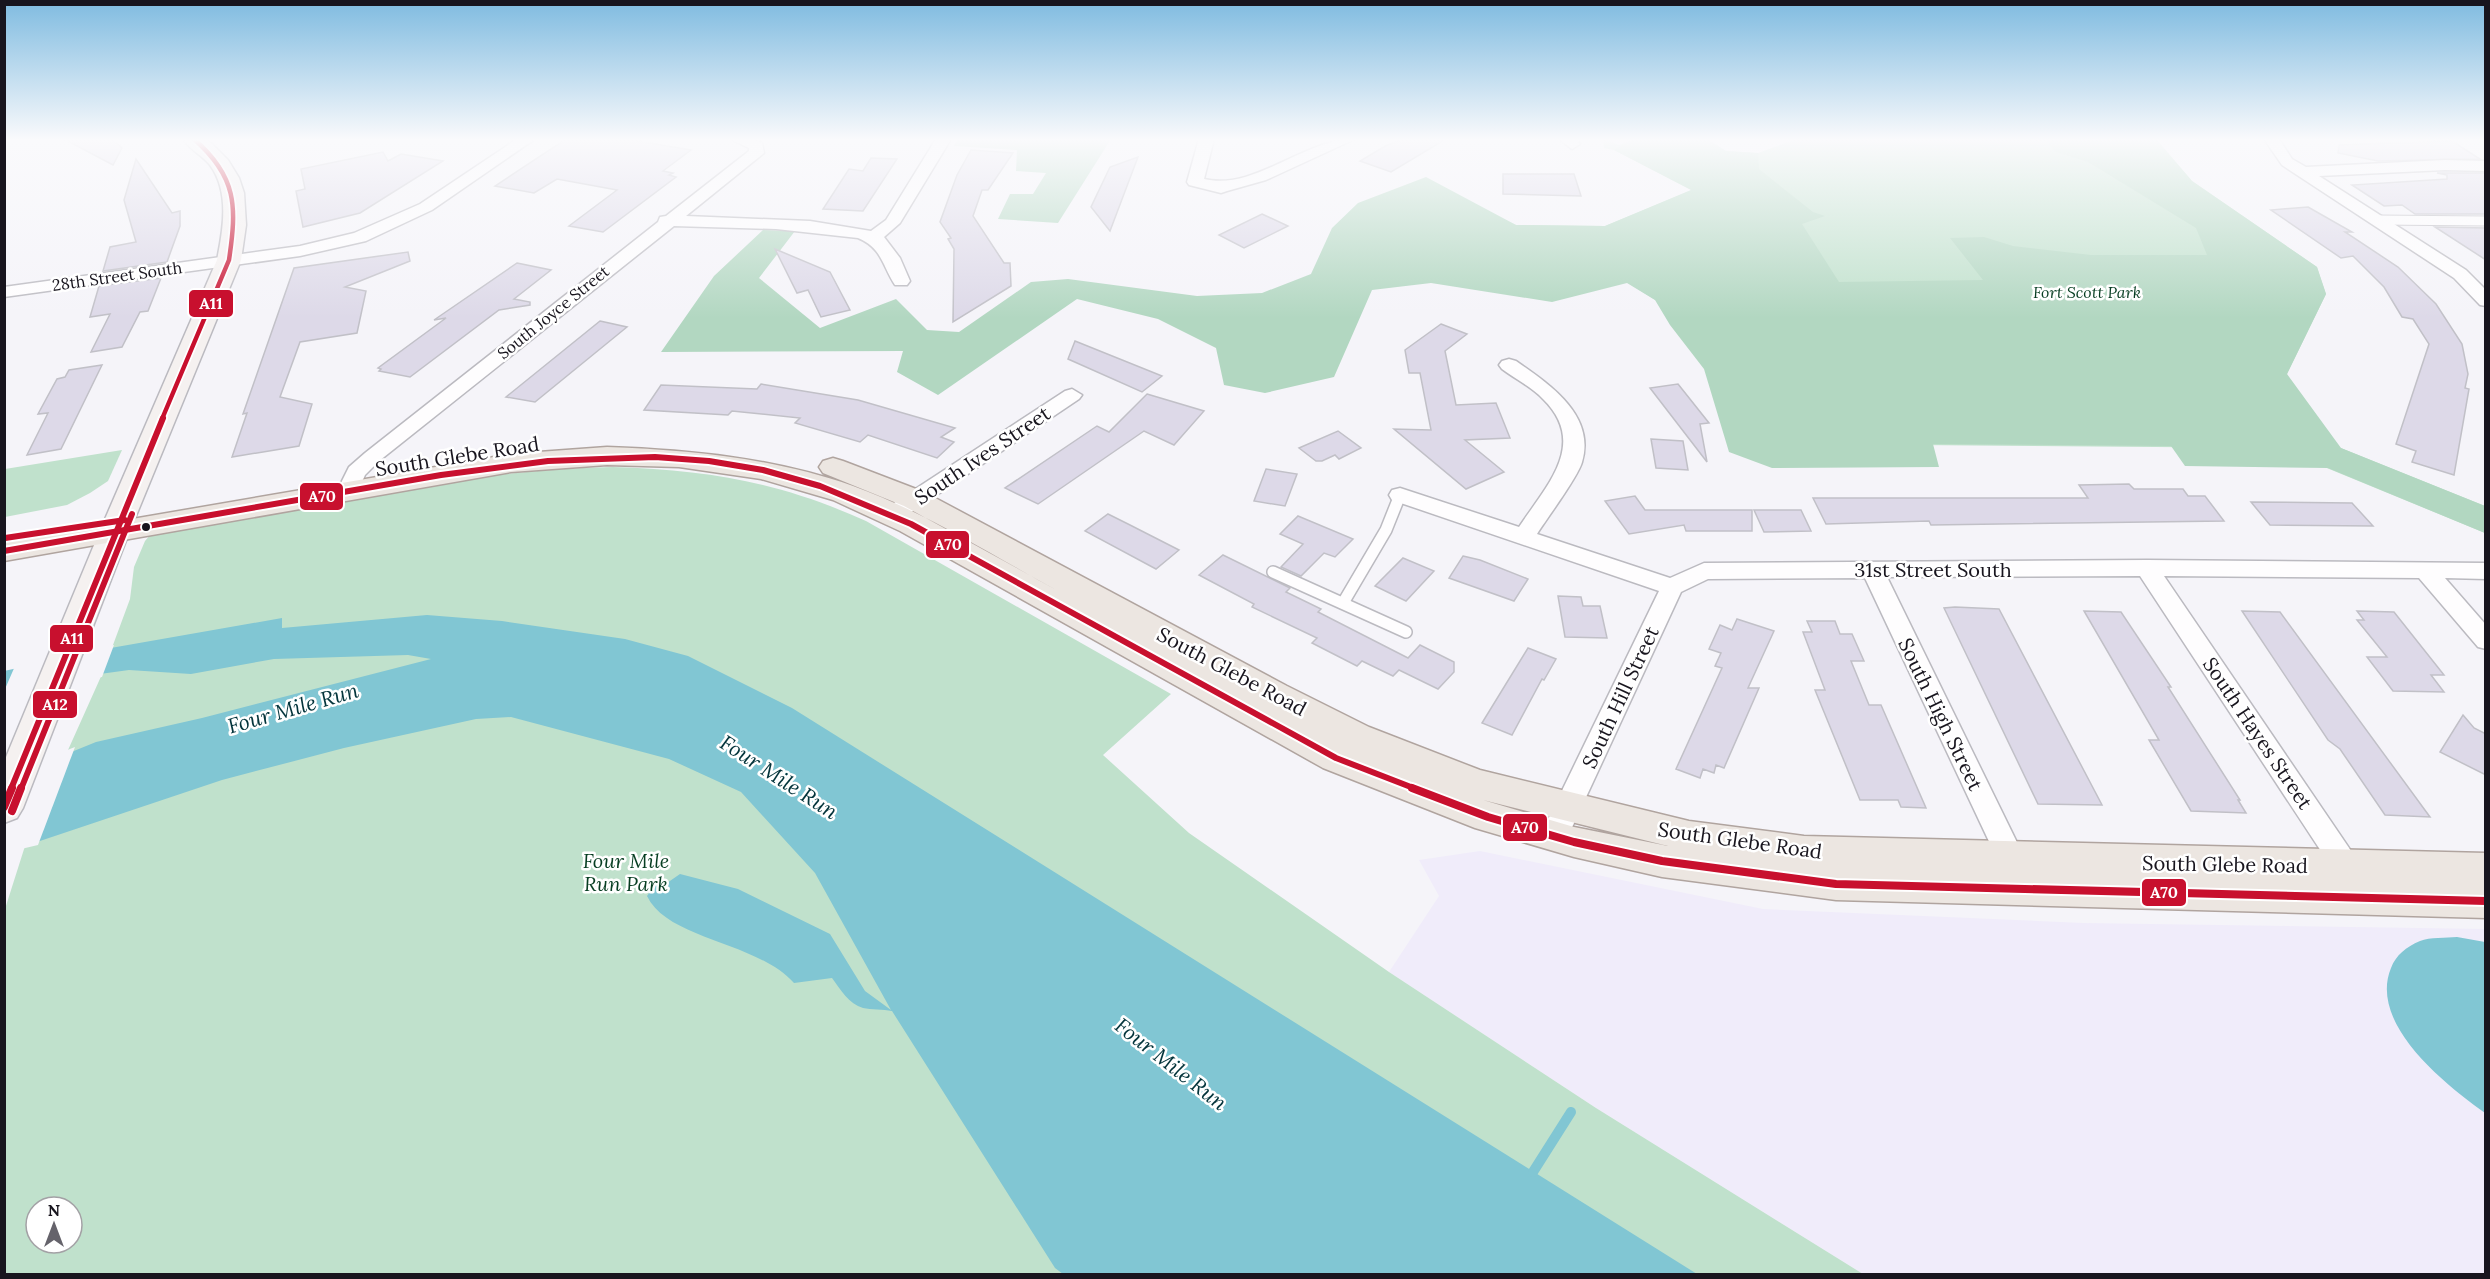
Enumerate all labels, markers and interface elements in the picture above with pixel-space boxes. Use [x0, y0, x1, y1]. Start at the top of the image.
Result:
street label: 28th Street South [51, 257, 184, 295]
street label: South Joyce Street [493, 260, 614, 363]
park label: Fort Scott Park [2033, 282, 2141, 302]
line badge: A11 [188, 289, 234, 318]
text: A11 [199, 293, 223, 313]
street label: South Ives Street [909, 400, 1055, 510]
street label: South Glebe Road [373, 431, 541, 481]
line badge: A70 [299, 482, 344, 511]
text: A70 [308, 486, 336, 506]
unlabelled marker [140, 521, 152, 533]
line badge: A70 [925, 530, 970, 559]
text: A70 [934, 534, 962, 554]
street label: 31st Street South [1854, 557, 2012, 582]
street label: South Glebe Road [1153, 621, 1311, 721]
street label: South Hill Street [1576, 622, 1664, 772]
line badge: A11 [49, 624, 94, 653]
text: A11 [60, 628, 84, 648]
street label: South High Street [1893, 634, 1989, 795]
street label: South Hayes Street [2198, 652, 2318, 814]
water label: Four Mile Run [224, 676, 362, 740]
line badge: A12 [32, 690, 78, 719]
text: A12 [42, 694, 68, 714]
water label: Four Mile Run [715, 729, 843, 825]
line badge: A70 [1502, 813, 1548, 842]
street label: South Glebe Road [1656, 816, 1824, 864]
text: A70 [1511, 817, 1539, 837]
park label: Four Mile Run Park [583, 848, 669, 896]
street label: South Glebe Road [2142, 850, 2308, 878]
line badge: A70 [2141, 878, 2187, 907]
text: A70 [2150, 882, 2178, 902]
water label: Four Mile Run [1109, 1012, 1233, 1116]
north arrow [24, 1195, 84, 1255]
text: N [48, 1200, 60, 1220]

